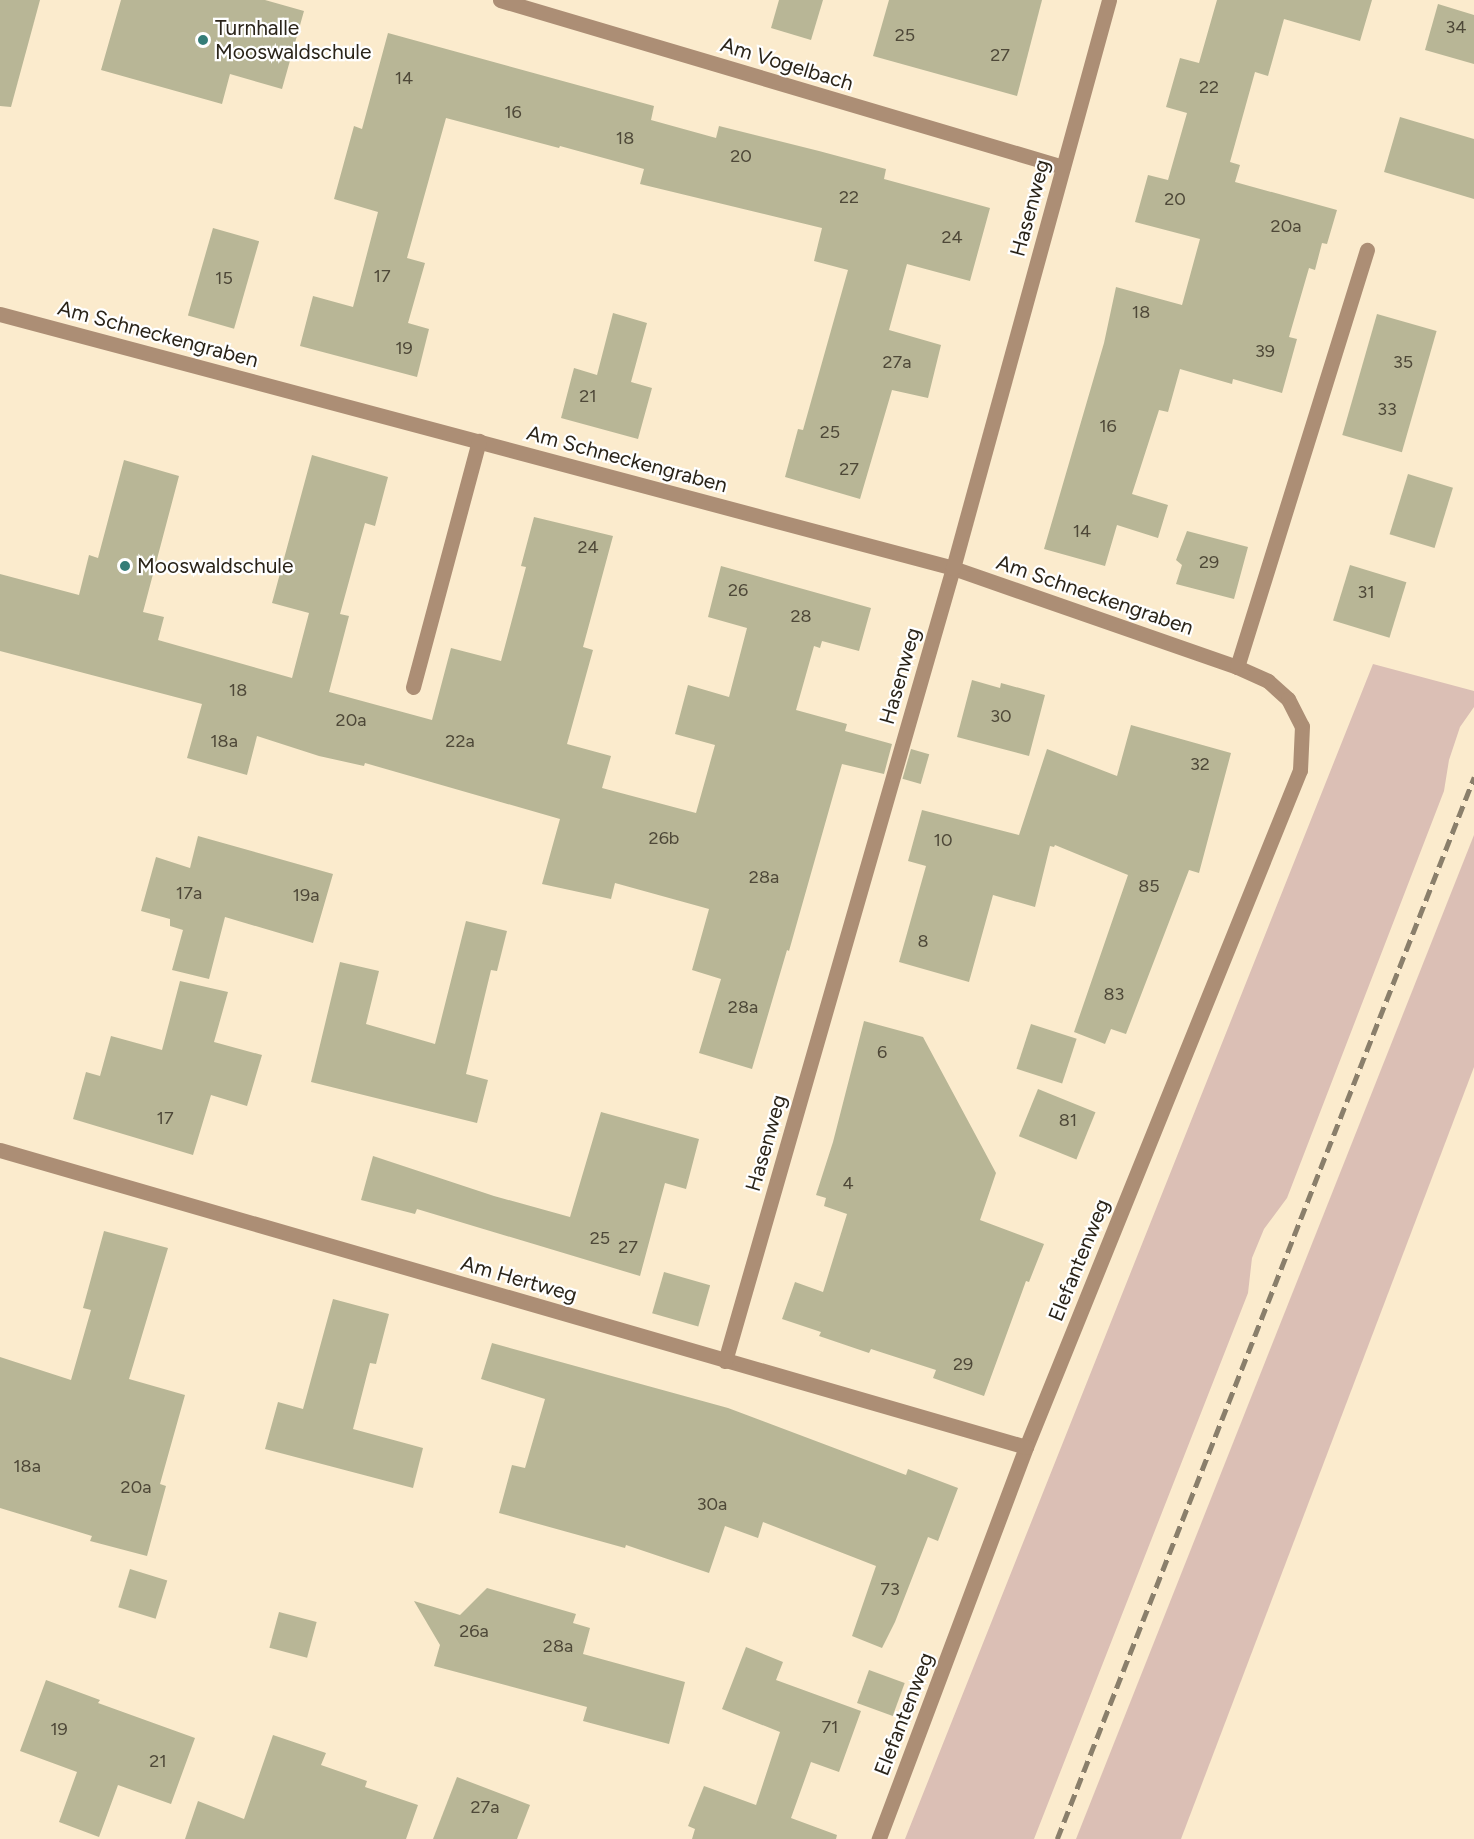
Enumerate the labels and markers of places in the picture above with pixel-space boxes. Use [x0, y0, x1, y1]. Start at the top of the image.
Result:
place label: Turnhalle Mooswaldschule [215, 15, 371, 65]
marker: Turnhalle Mooswaldschule [196, 33, 210, 47]
place label: Mooswaldschule [137, 553, 293, 579]
marker: Mooswaldschule [118, 559, 132, 573]

